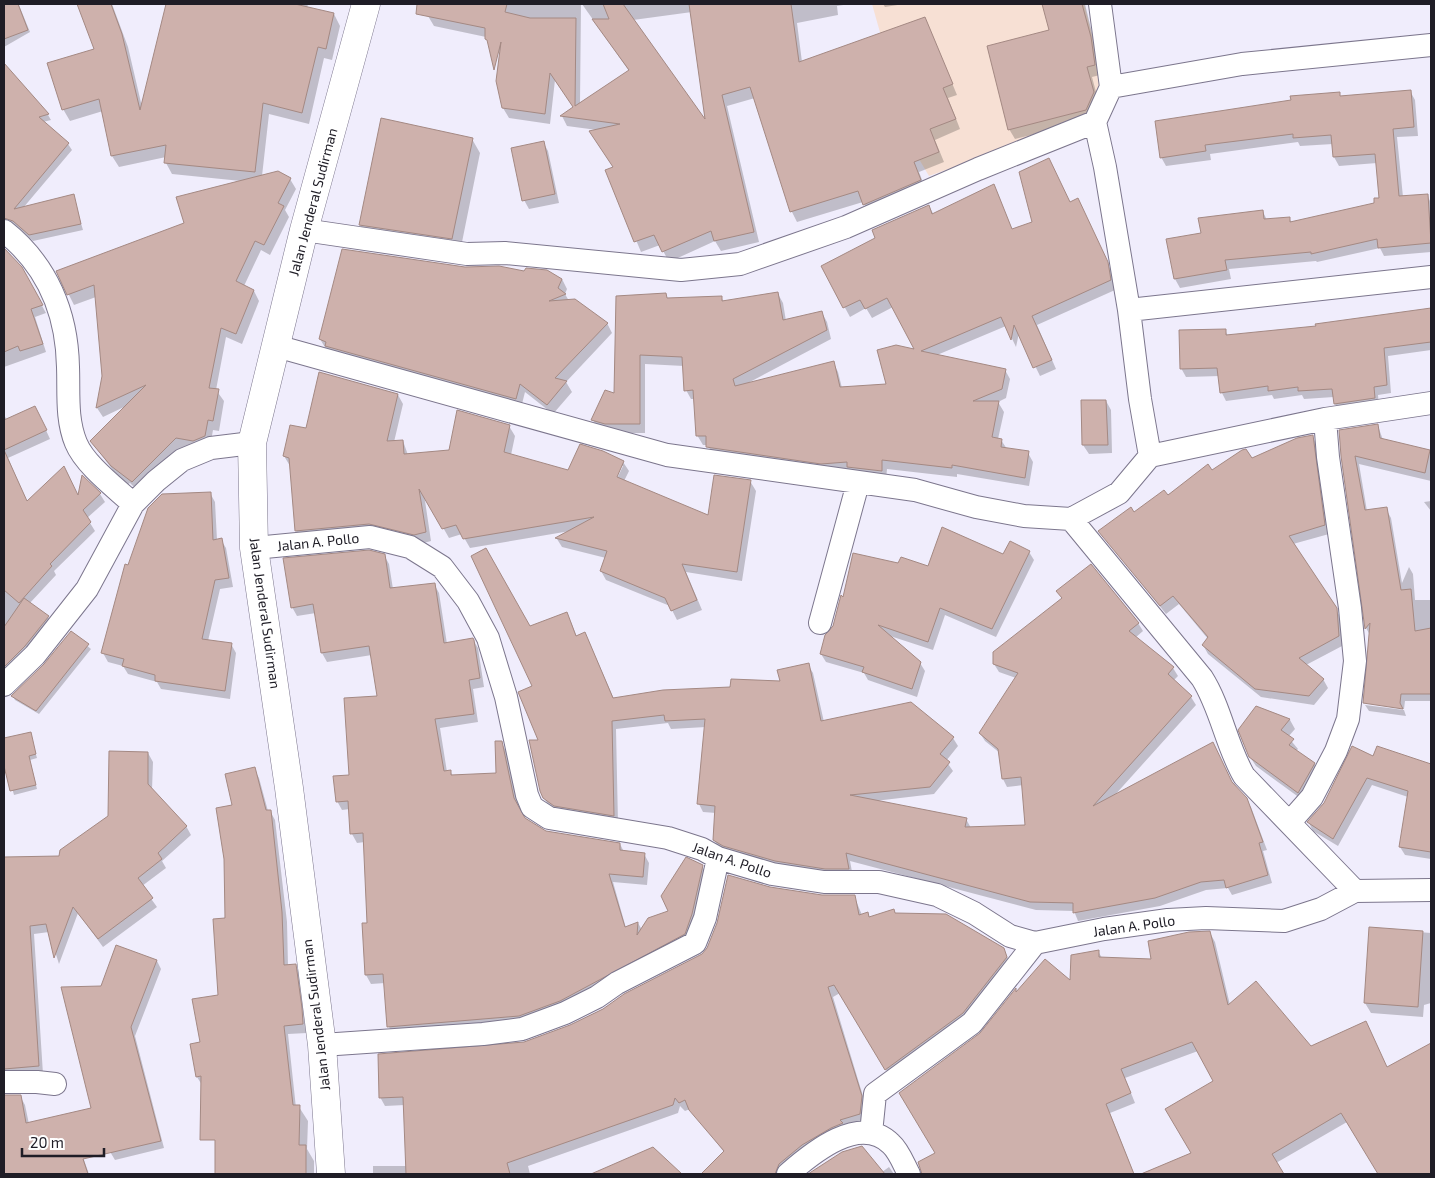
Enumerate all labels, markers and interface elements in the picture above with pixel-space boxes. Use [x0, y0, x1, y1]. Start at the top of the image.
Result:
street label: Jalan Jenderal Sudirman [285, 126, 340, 278]
street label: Jalan A. Pollo [276, 529, 360, 554]
street label: Jalan Jenderal Sudirman [246, 536, 285, 690]
street label: Jalan A. Pollo [690, 838, 774, 881]
street label: Jalan A. Pollo [1092, 911, 1176, 940]
street label: Jalan Jenderal Sudirman [298, 938, 333, 1092]
scale bar [22, 1126, 105, 1158]
text: 20 m [30, 1133, 64, 1151]

